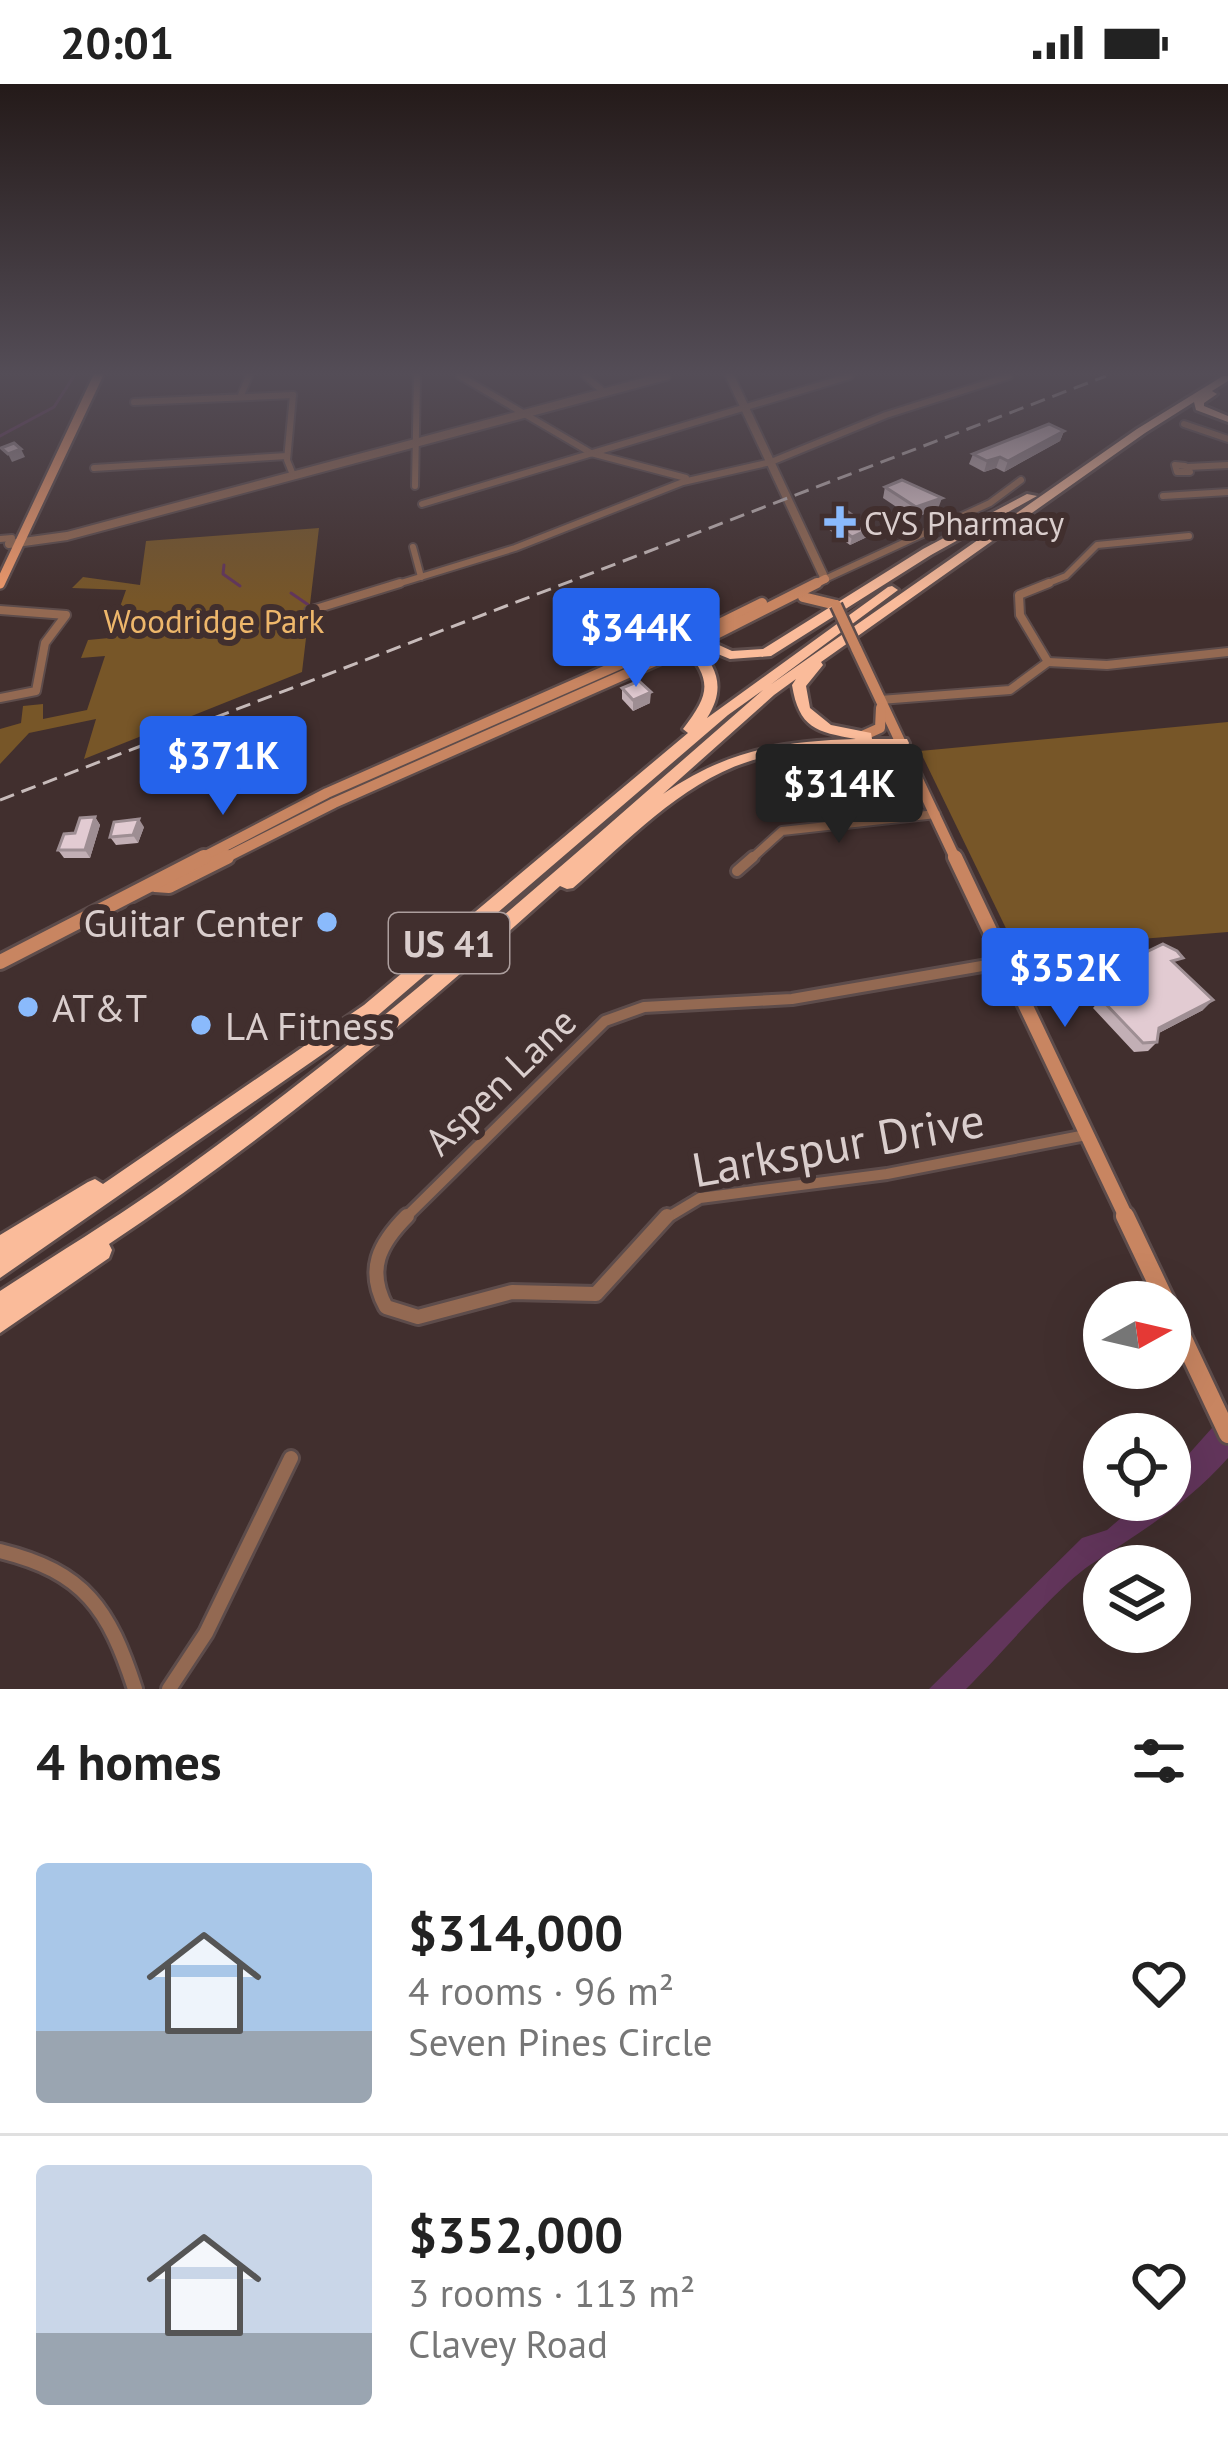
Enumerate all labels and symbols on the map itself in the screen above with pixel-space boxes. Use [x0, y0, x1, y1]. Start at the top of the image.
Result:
place label: CVS Pharmacy [864, 501, 1065, 544]
marker: CVS Pharmacy [827, 509, 853, 535]
pin: $344K [552, 588, 720, 690]
park label: Woodridge Park [104, 599, 325, 642]
pin: $371K [139, 716, 307, 818]
pin: $314K [755, 744, 923, 846]
place label: Guitar Center [84, 897, 303, 948]
marker: Guitar Center [314, 909, 340, 935]
road number: US 41 [389, 913, 509, 973]
pin: $352K [981, 928, 1149, 1030]
place label: AT&T [52, 982, 147, 1033]
marker: AT&T [15, 994, 41, 1020]
street label: Aspen Lane [413, 996, 587, 1166]
place label: LA Fitness [225, 1000, 395, 1051]
marker: LA Fitness [188, 1012, 214, 1038]
street label: Larkspur Drive [687, 1088, 989, 1200]
north arrow [1083, 1281, 1191, 1389]

